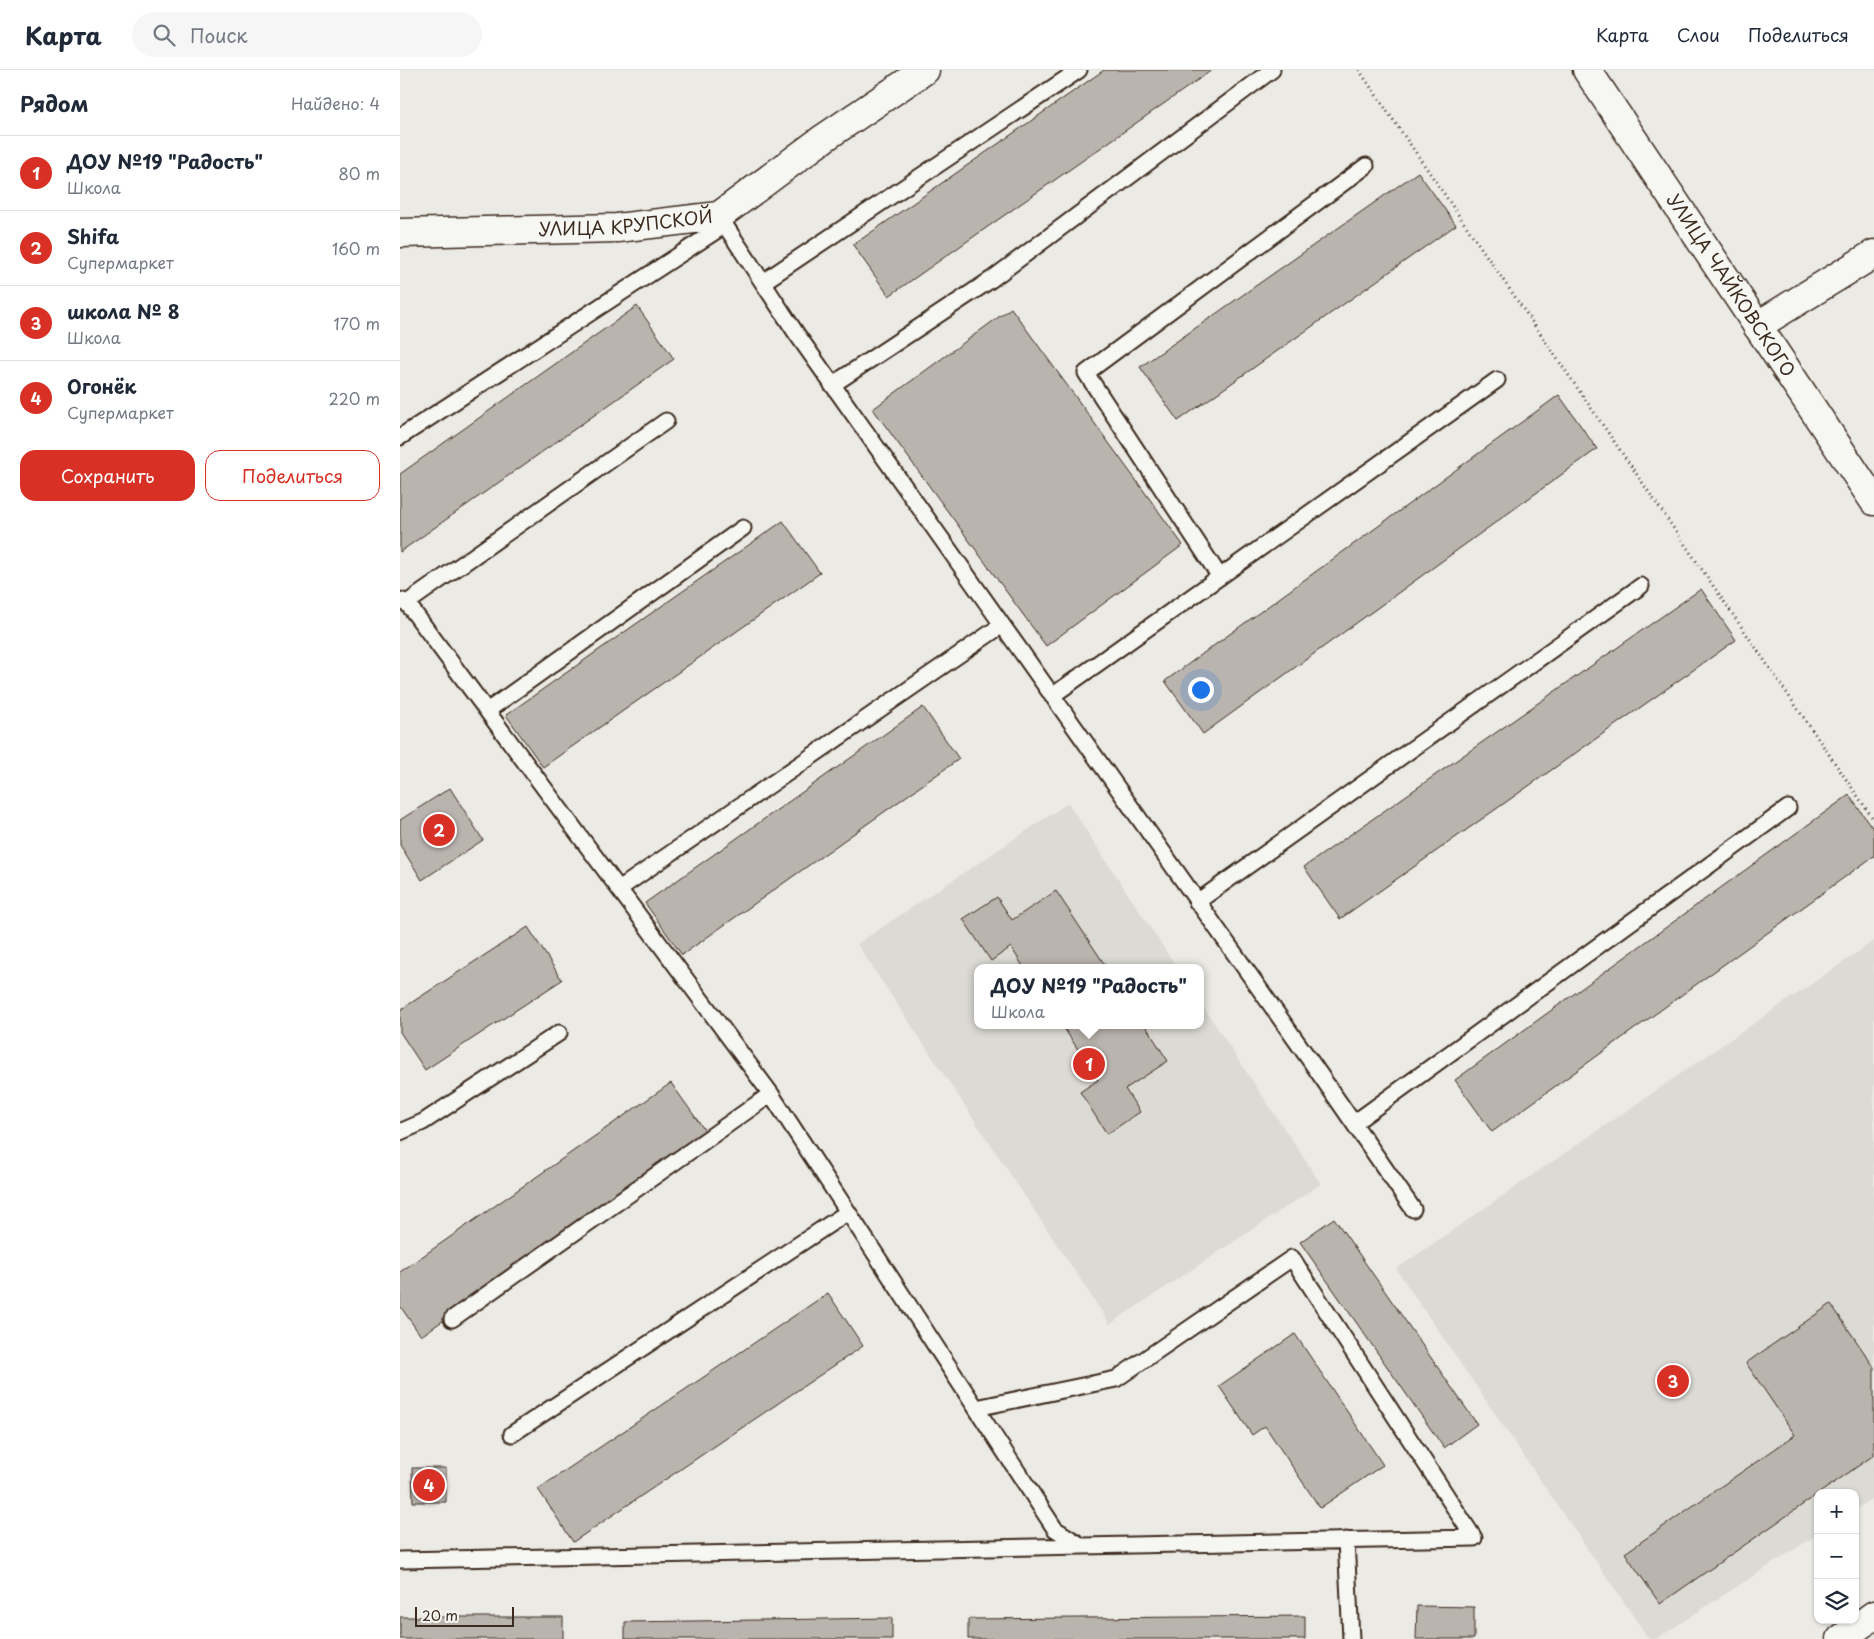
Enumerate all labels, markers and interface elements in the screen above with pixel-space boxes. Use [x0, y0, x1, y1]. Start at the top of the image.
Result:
search box [132, 12, 482, 57]
text: Карта [25, 17, 102, 53]
icon: search [150, 21, 178, 49]
text: Поиск [190, 21, 248, 49]
text: Карта [1596, 21, 1649, 48]
text: Слои [1677, 21, 1720, 48]
text: Поделиться [1748, 21, 1849, 48]
text: Рядом [20, 87, 88, 119]
text: Найдено: 4 [291, 91, 380, 115]
text: ДОУ №19 "Радость" [67, 147, 263, 175]
text: 1 [32, 161, 40, 185]
text: 80 m [338, 161, 380, 185]
text: Школа [67, 175, 121, 199]
street label: УЛИЦА ЧАЙКОВСКОГО [1661, 188, 1803, 382]
street label: УЛИЦА КРУПСКОЙ [538, 202, 714, 242]
text: Shifa [67, 222, 119, 250]
text: 2 [30, 236, 42, 260]
text: 160 m [332, 236, 380, 260]
text: Супермаркет [67, 250, 174, 274]
text: школа № 8 [67, 297, 180, 325]
text: 3 [31, 311, 41, 335]
text: 170 m [334, 311, 380, 335]
text: Школа [67, 325, 121, 349]
text: Огонёк [67, 372, 136, 400]
text: 4 [31, 386, 41, 410]
text: 220 m [329, 386, 380, 410]
text: Супермаркет [67, 400, 174, 424]
button: Сохранить [20, 450, 195, 501]
button: Поделиться [205, 450, 380, 501]
your location [1188, 677, 1214, 703]
pin: 2 [423, 811, 455, 849]
popup [974, 964, 1204, 1029]
text: ДОУ №19 "Радость" [991, 971, 1187, 999]
text: Школа [991, 999, 1045, 1023]
pin: 1 [1073, 1045, 1105, 1083]
pin: 3 [1657, 1362, 1689, 1400]
pin: 4 [413, 1466, 445, 1504]
map controls [1814, 1489, 1859, 1624]
button: + [1814, 1489, 1859, 1534]
button: − [1814, 1534, 1859, 1579]
button: layers [1814, 1579, 1859, 1624]
scale bar [415, 1604, 514, 1627]
text: 20 m [422, 1605, 458, 1626]

